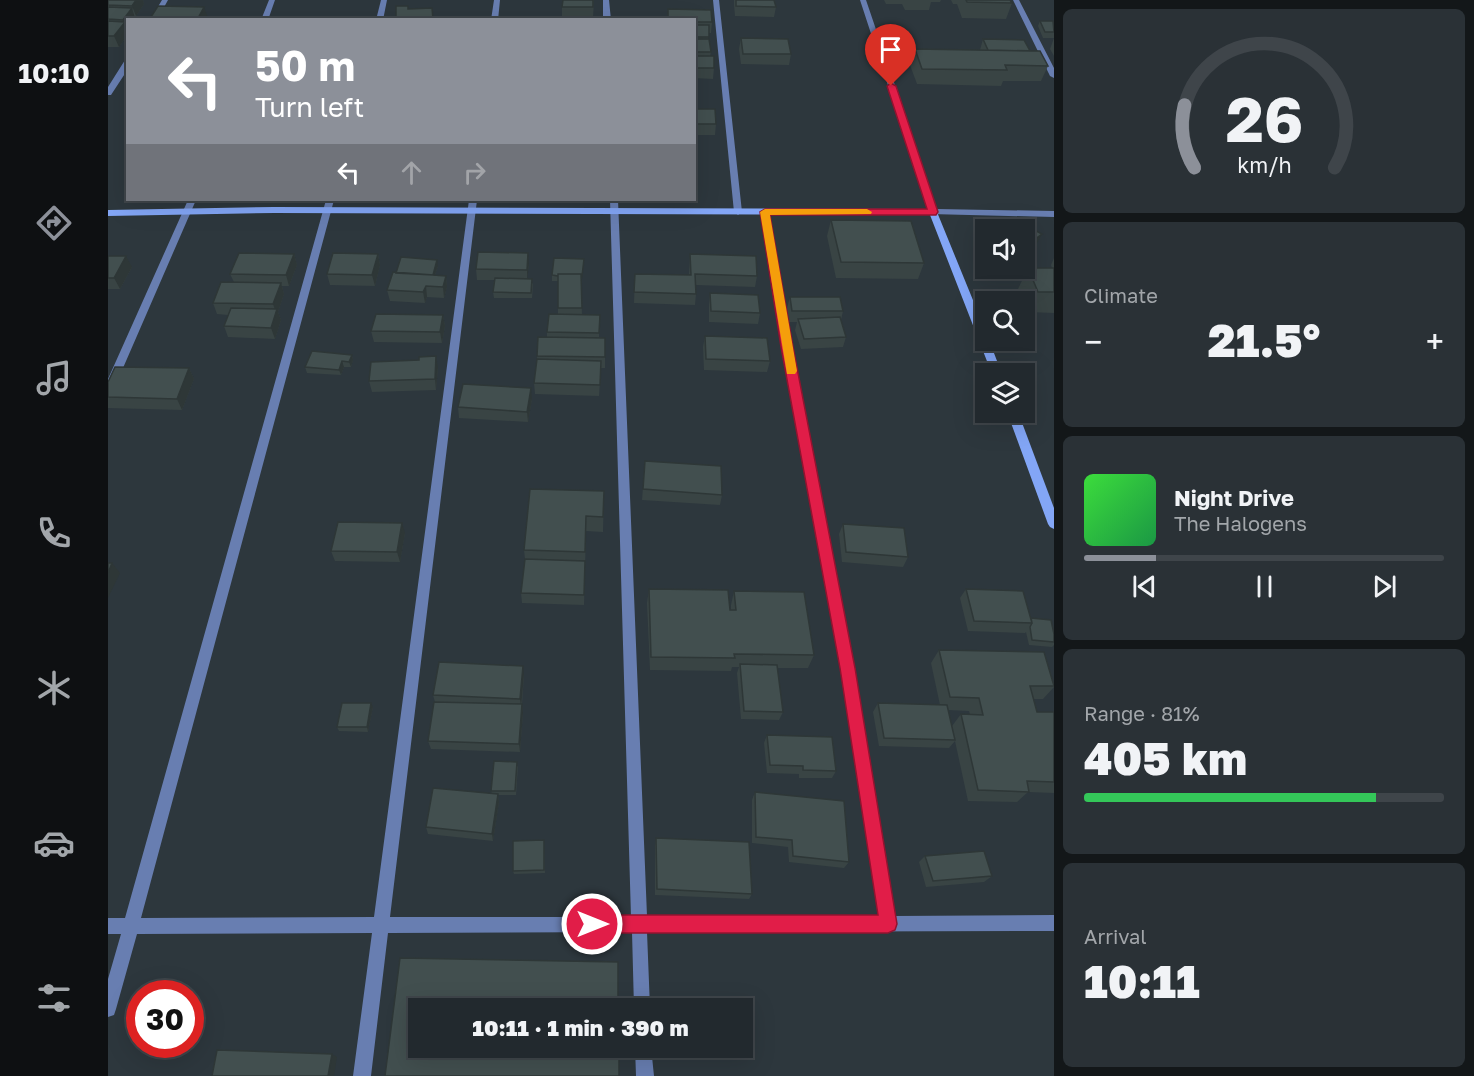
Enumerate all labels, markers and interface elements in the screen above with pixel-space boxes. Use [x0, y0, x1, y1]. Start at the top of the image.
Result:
pin [865, 24, 916, 86]
icon: arrive [874, 33, 907, 66]
text: 50 m [255, 40, 355, 90]
icon: left [156, 42, 234, 120]
text: 10:10 [18, 57, 90, 89]
text: 26 [1225, 81, 1303, 156]
text: Turn left [255, 91, 364, 123]
text: km/h [1237, 153, 1291, 179]
icon: left [332, 156, 365, 189]
icon: ahead [395, 156, 428, 189]
icon: right [458, 156, 491, 189]
icon: directions [33, 202, 75, 244]
map controls [975, 219, 1035, 423]
button: sound [975, 219, 1035, 279]
text: Climate [1084, 283, 1158, 307]
button: search [975, 291, 1035, 351]
text: 21.5° [1208, 313, 1320, 367]
text: − [1084, 322, 1102, 361]
text: + [1426, 322, 1444, 361]
icon: music [33, 357, 75, 399]
button: layers [975, 363, 1035, 423]
text: Night Drive [1174, 484, 1294, 511]
text: The Halogens [1174, 511, 1307, 535]
icon: phone [33, 512, 75, 554]
icon: previous [1128, 570, 1161, 603]
icon: pause [1248, 570, 1281, 603]
icon: next [1368, 570, 1401, 603]
icon: climate [33, 667, 75, 709]
text: Range · 81% [1084, 701, 1200, 725]
text: 405 km [1084, 731, 1247, 785]
icon: car [33, 822, 75, 864]
position arrow [560, 892, 624, 956]
text: Arrival [1084, 924, 1147, 948]
text: 10:11 [1084, 954, 1200, 1008]
icon: filters [33, 977, 75, 1019]
speed limit sign: 30 [126, 980, 204, 1058]
text: 10:11 · 1 min · 390 m [472, 1014, 689, 1041]

